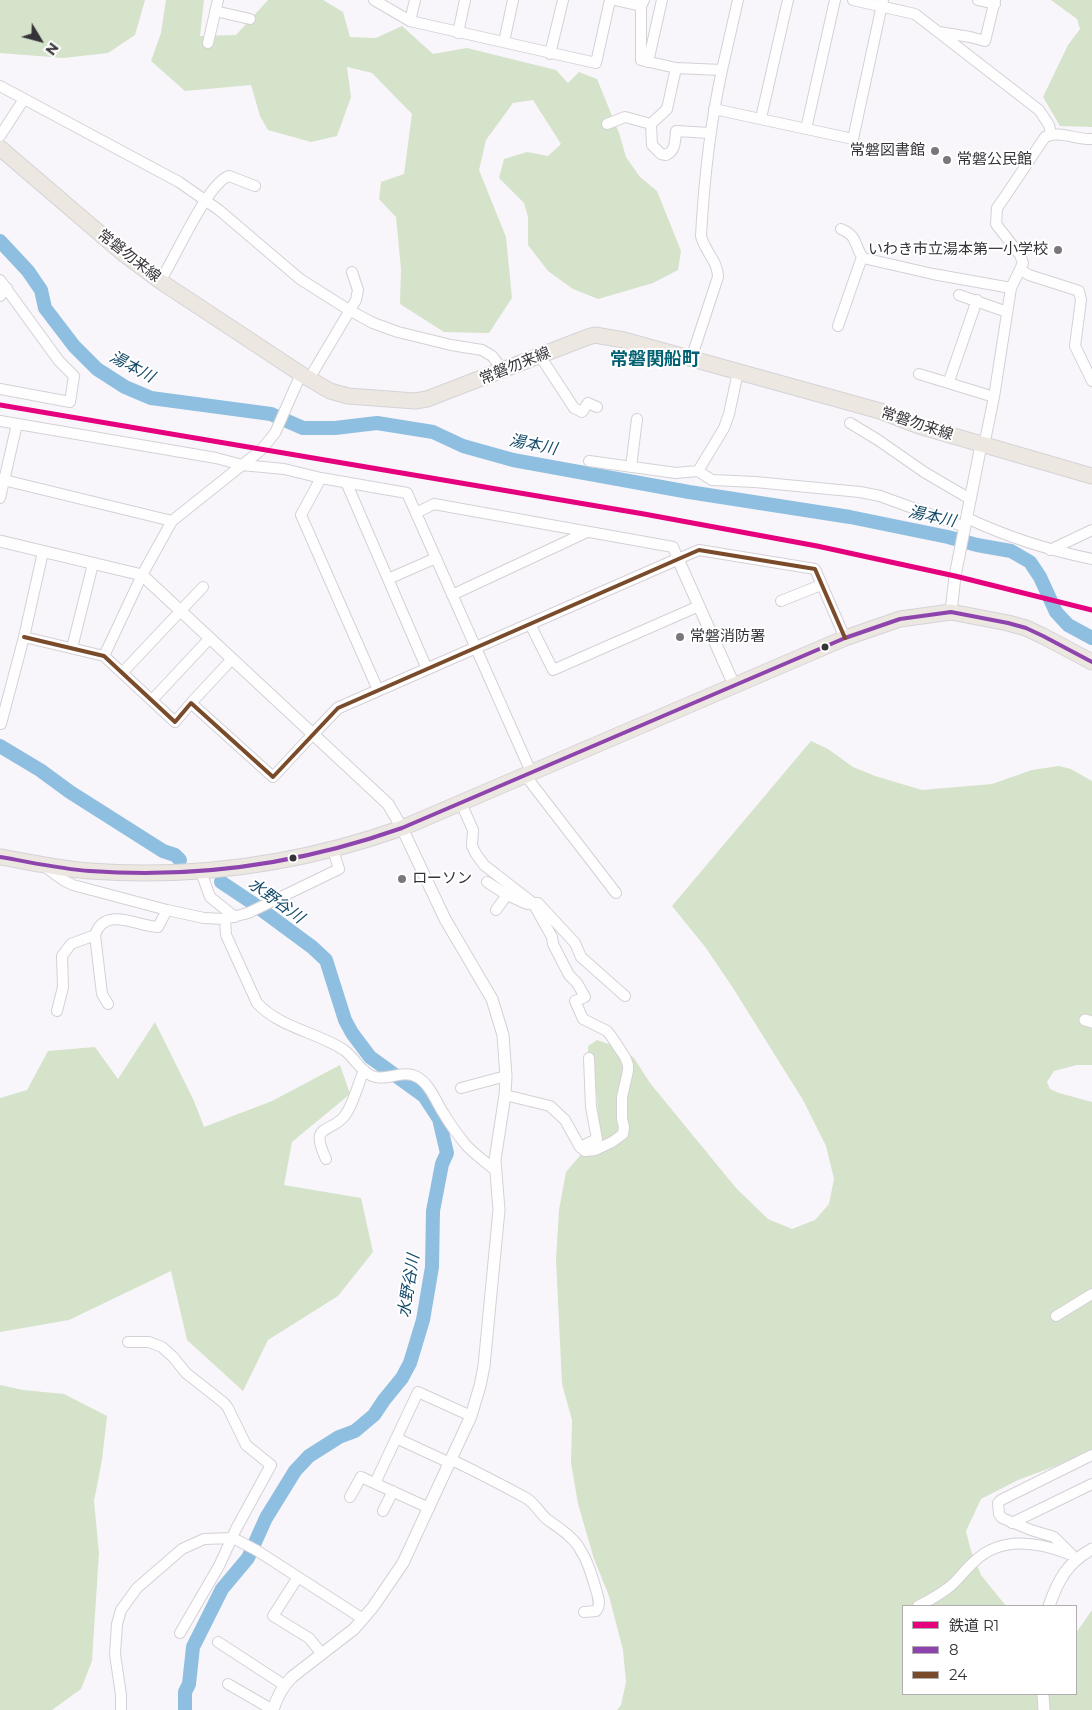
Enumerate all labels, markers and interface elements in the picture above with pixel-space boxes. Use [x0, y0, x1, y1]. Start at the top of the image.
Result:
north arrow [15, 15, 65, 65]
text: N [41, 39, 63, 59]
place label: 常磐図書館 [850, 142, 925, 160]
marker: 常磐図書館 [929, 145, 941, 157]
place label: 常磐公民館 [957, 151, 1032, 169]
marker: 常磐公民館 [941, 154, 953, 166]
street label: 常磐勿来線 [94, 226, 164, 286]
place label: いわき市立湯本第一小学校 [868, 241, 1048, 259]
marker: いわき市立湯本第一小学校 [1052, 244, 1064, 256]
street label: 常磐勿来線 [477, 344, 553, 388]
water label: 湯本川 [106, 347, 158, 387]
district label: 常磐関船町 [610, 349, 700, 371]
street label: 常磐勿来線 [879, 404, 955, 444]
water label: 湯本川 [508, 431, 558, 459]
water label: 湯本川 [907, 503, 957, 531]
place label: 常磐消防署 [690, 628, 765, 646]
marker: 常磐消防署 [674, 631, 686, 643]
unlabelled marker [820, 642, 830, 652]
unlabelled marker [288, 853, 298, 863]
place label: ローソン [412, 870, 472, 888]
marker: ローソン [396, 873, 408, 885]
water label: 水野谷川 [244, 874, 308, 928]
water label: 水野谷川 [395, 1253, 423, 1319]
legend [902, 1605, 1077, 1695]
text: 鉄道 R1 [949, 1616, 999, 1635]
text: 8 [949, 1640, 959, 1659]
text: 24 [949, 1665, 967, 1684]

